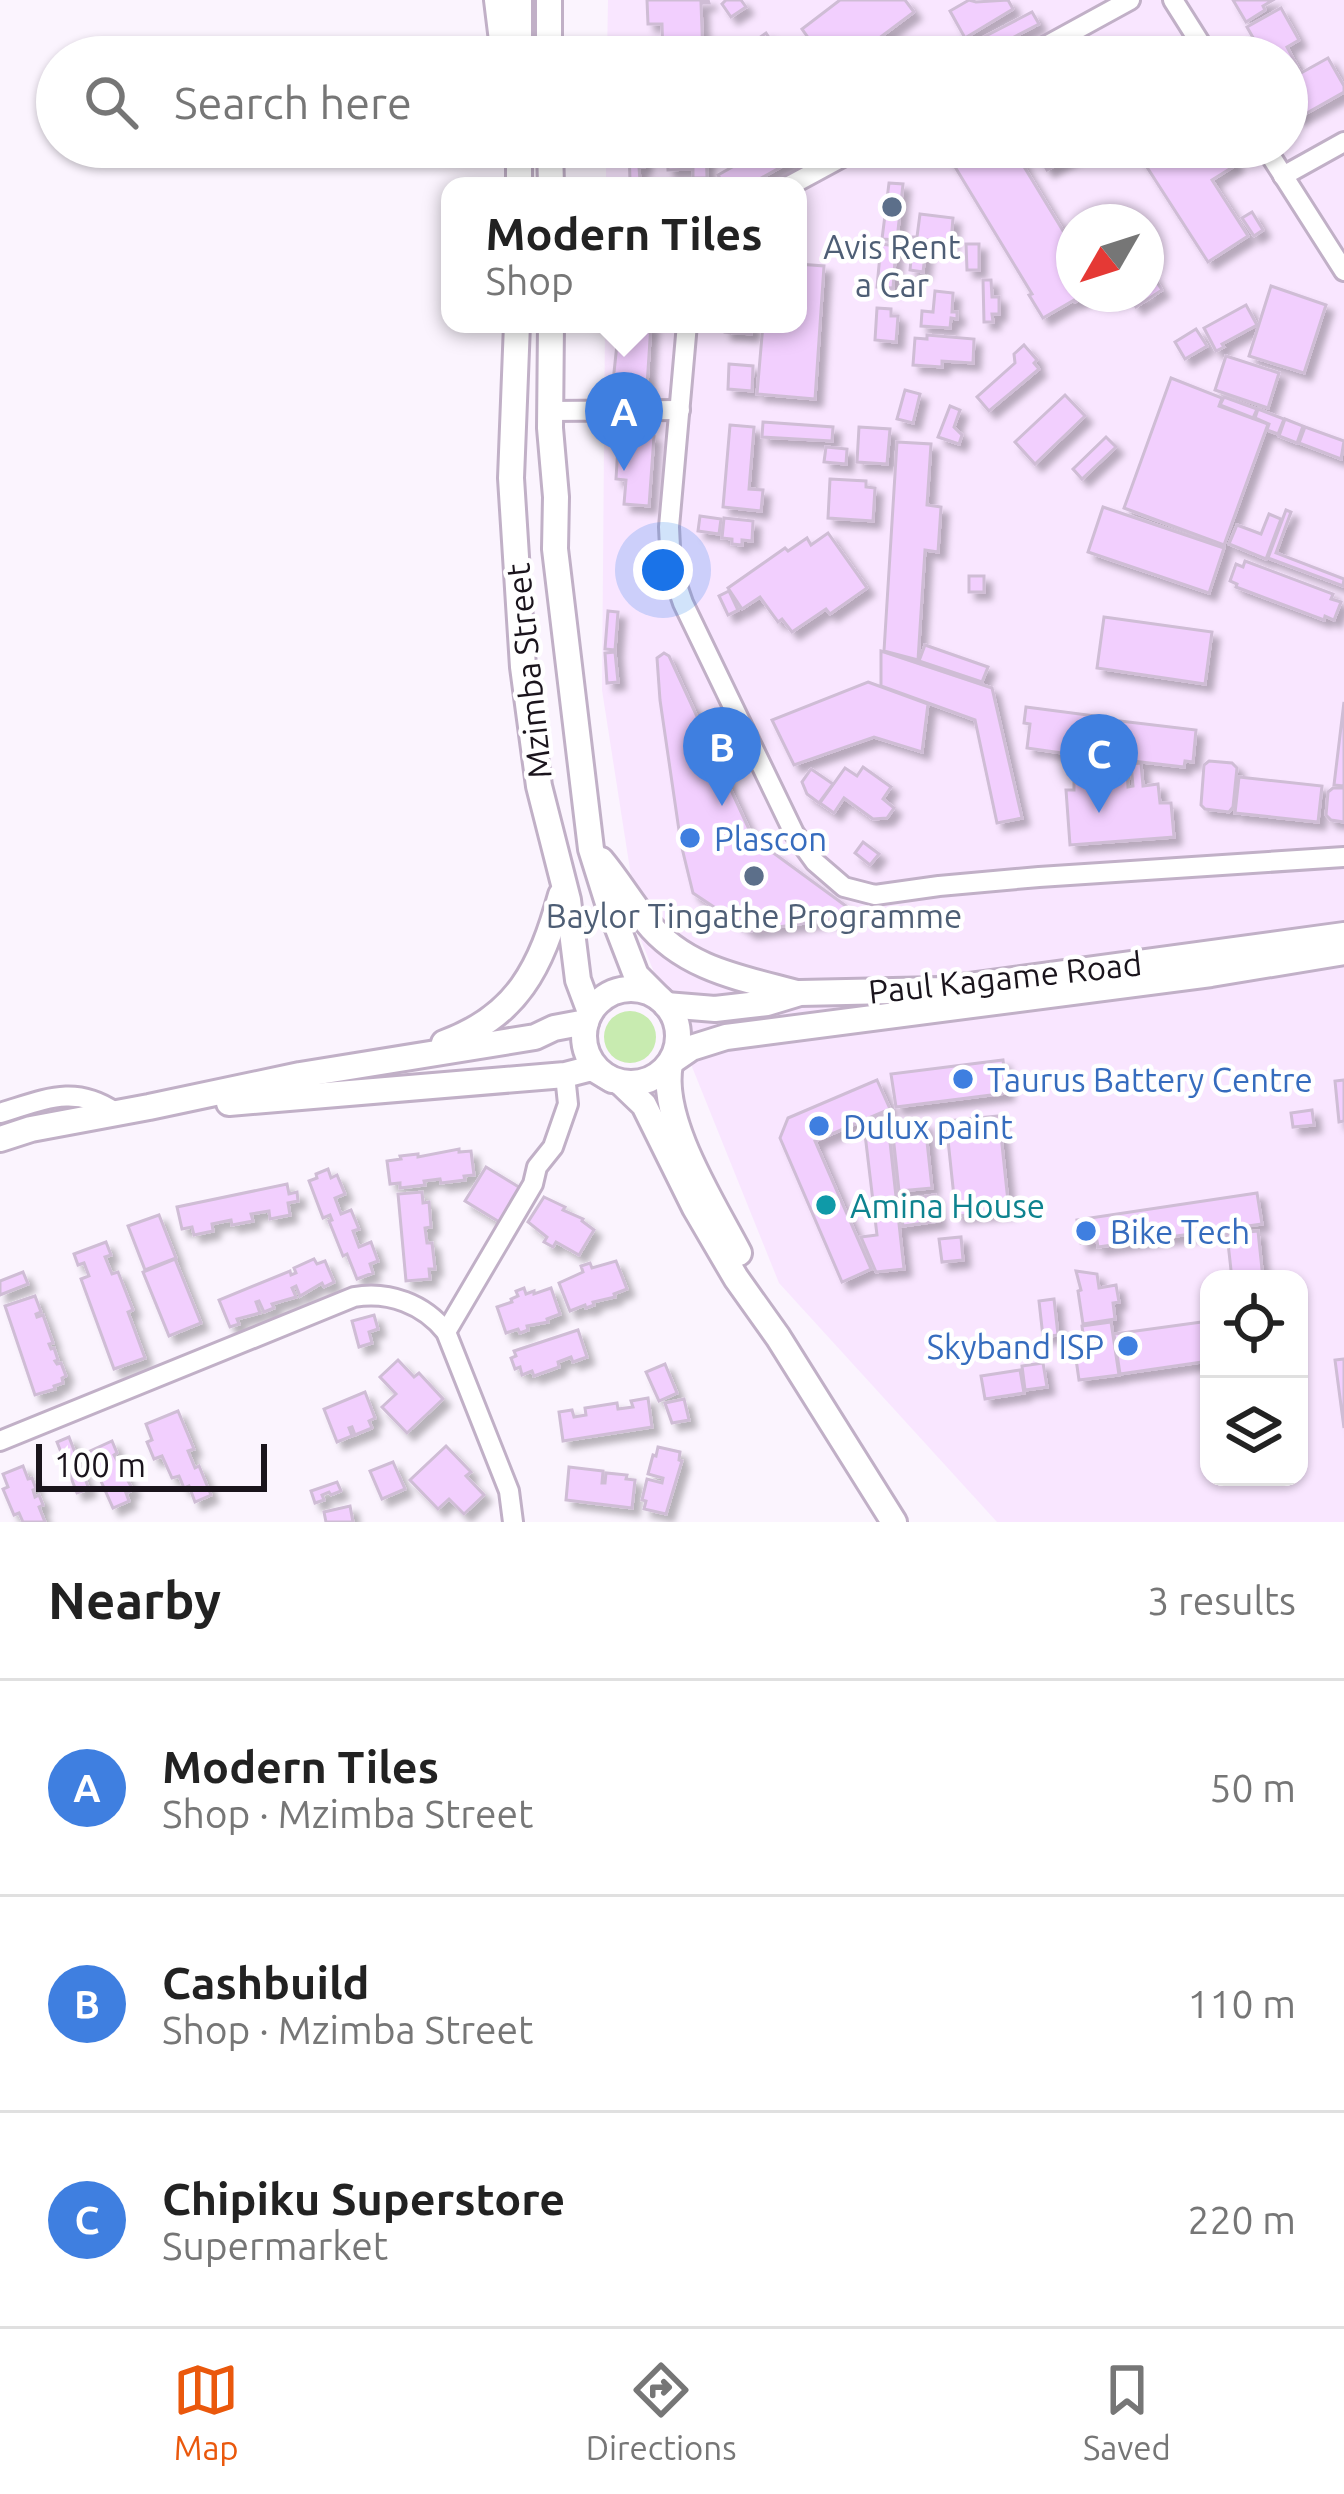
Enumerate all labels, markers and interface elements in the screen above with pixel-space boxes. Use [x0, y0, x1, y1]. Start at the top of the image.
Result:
search box [36, 36, 1308, 168]
icon: search [78, 69, 144, 135]
text: Search here [174, 77, 412, 128]
popup [441, 177, 807, 333]
marker: Avis Rent a Car [879, 194, 905, 220]
north arrow [1056, 204, 1164, 312]
text: Modern Tiles [485, 208, 763, 259]
place label: Avis Rent a Car [823, 228, 961, 303]
text: Shop [485, 259, 574, 302]
pin: A [585, 372, 663, 471]
your location [633, 540, 693, 600]
street label: Mzimba Street [498, 561, 558, 781]
pin: B [683, 707, 761, 806]
pin: C [1060, 714, 1138, 813]
place label: Plascon [714, 820, 827, 857]
marker: Plascon [677, 825, 703, 851]
marker: Baylor Tingathe Programme [741, 863, 767, 889]
place label: Baylor Tingathe Programme [546, 897, 962, 934]
street label: Paul Kagame Road [866, 944, 1144, 1010]
place label: Taurus Battery Centre [987, 1061, 1313, 1098]
marker: Taurus Battery Centre [950, 1066, 976, 1092]
place label: Dulux paint [843, 1108, 1013, 1145]
marker: Dulux paint [806, 1113, 832, 1139]
place label: Amina House [850, 1187, 1045, 1224]
marker: Amina House [813, 1192, 839, 1218]
place label: Bike Tech [1110, 1213, 1250, 1250]
marker: Bike Tech [1073, 1218, 1099, 1244]
map controls [1200, 1270, 1308, 1486]
button: locate [1200, 1270, 1308, 1378]
place label: Skyband ISP [927, 1328, 1104, 1365]
marker: Skyband ISP [1115, 1333, 1141, 1359]
button: layers [1200, 1378, 1308, 1486]
scale bar [36, 1438, 267, 1491]
text: 100 m [54, 1446, 146, 1483]
text: Nearby [48, 1571, 221, 1629]
text: 3 results [1147, 1579, 1296, 1622]
text: Modern Tiles [162, 1741, 439, 1792]
text: A [73, 1766, 101, 1809]
text: 50 m [1209, 1766, 1296, 1809]
text: Shop · Mzimba Street [162, 1792, 533, 1835]
text: Cashbuild [162, 1957, 369, 2008]
text: B [74, 1982, 100, 2025]
text: 110 m [1187, 1982, 1296, 2025]
text: Shop · Mzimba Street [162, 2008, 533, 2051]
text: Chipiku Superstore [162, 2173, 565, 2224]
text: C [75, 2198, 99, 2241]
text: 220 m [1187, 2198, 1296, 2241]
text: Supermarket [162, 2224, 388, 2267]
tab: Map [173, 2357, 239, 2466]
tab: Directions [586, 2357, 736, 2466]
tab: Saved [1083, 2357, 1171, 2466]

